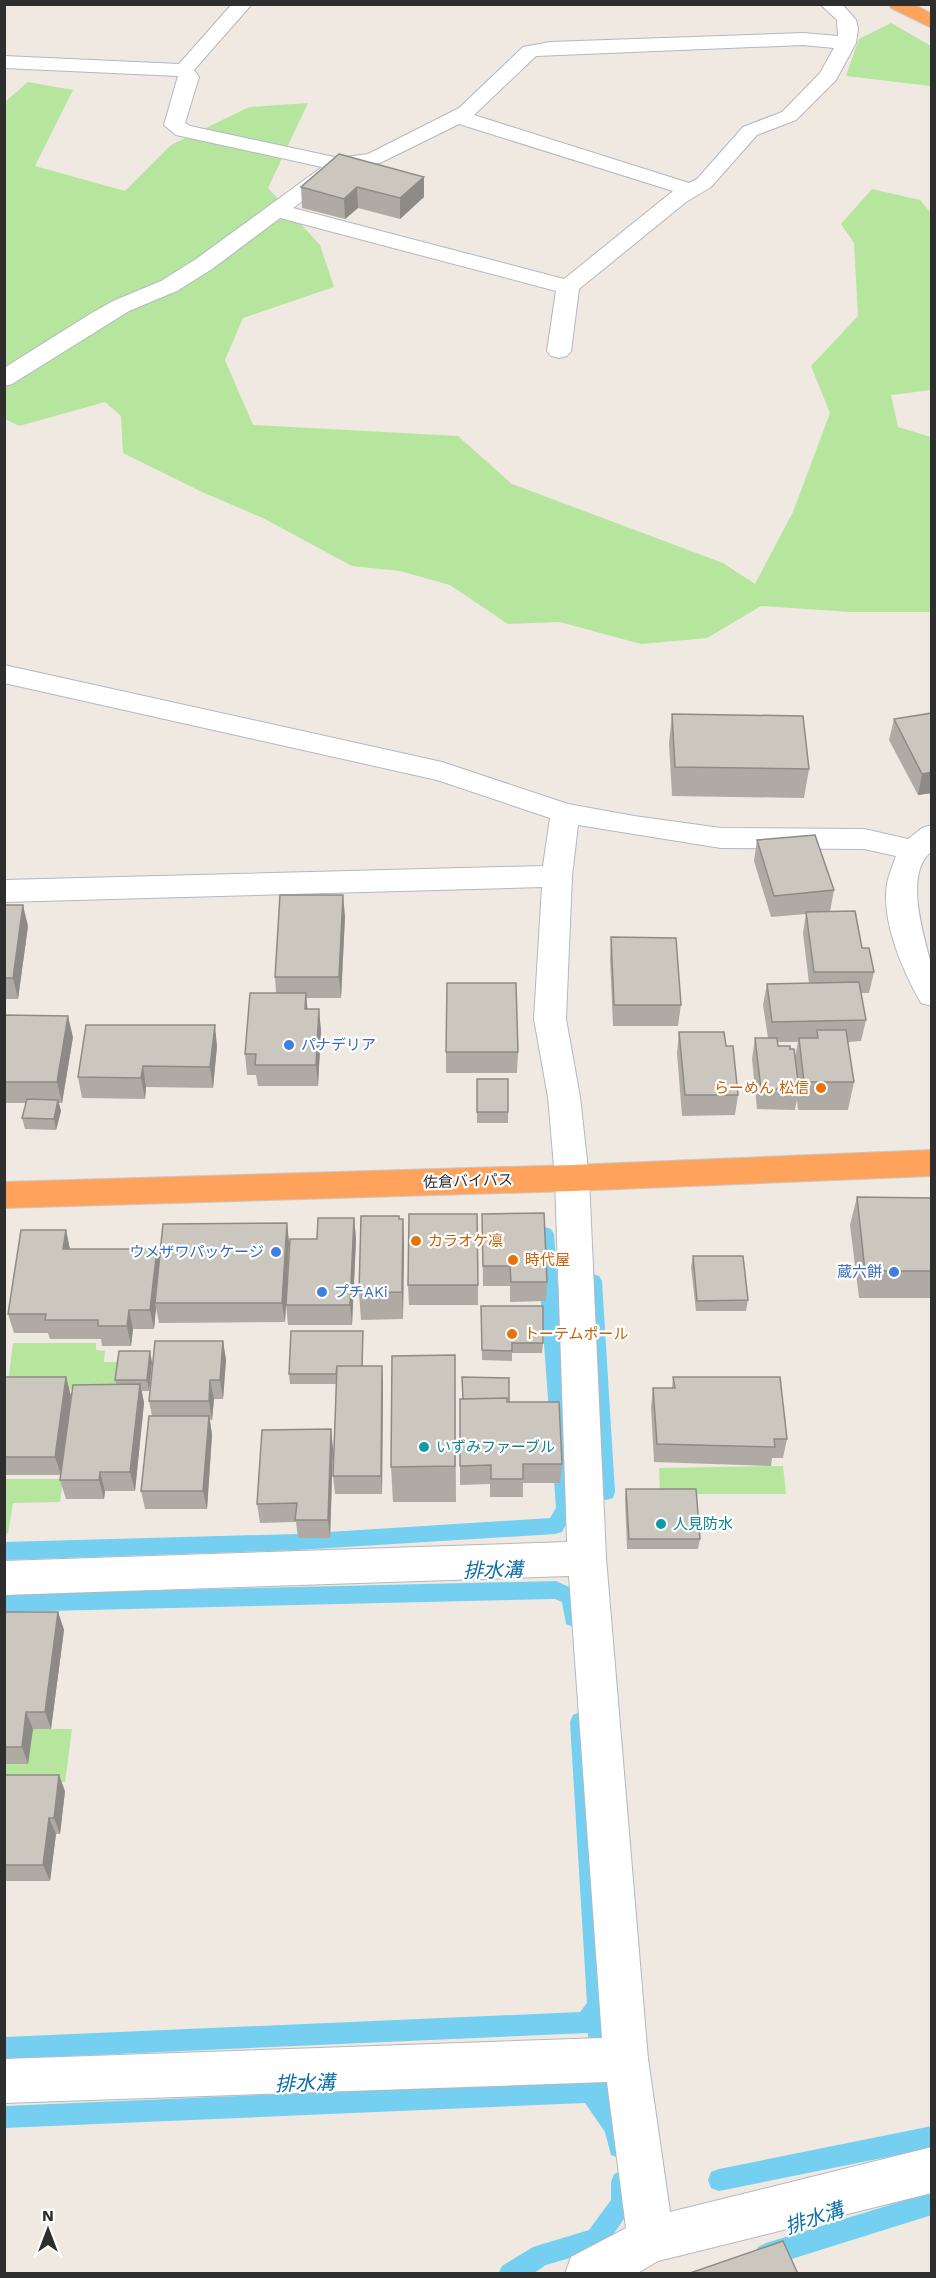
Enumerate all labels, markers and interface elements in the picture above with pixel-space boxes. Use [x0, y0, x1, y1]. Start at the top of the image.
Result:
place label: パナデリア [301, 1036, 376, 1054]
marker: パナデリア [282, 1038, 296, 1052]
place label: らーめん 松信 [714, 1079, 809, 1097]
marker: らーめん 松信 [814, 1081, 828, 1095]
street label: 佐倉バイパス [423, 1170, 513, 1192]
place label: カラオケ凛 [428, 1232, 503, 1250]
marker: カラオケ凛 [409, 1234, 423, 1248]
place label: ウメザワパッケージ [130, 1243, 264, 1261]
marker: ウメザワパッケージ [269, 1245, 283, 1259]
place label: 時代屋 [525, 1251, 570, 1269]
marker: 時代屋 [506, 1253, 520, 1267]
place label: 蔵六餅 [837, 1263, 882, 1281]
marker: 蔵六餅 [887, 1265, 901, 1279]
place label: プチAKi [334, 1283, 388, 1301]
marker: プチAKi [315, 1285, 329, 1299]
place label: トーテムポール [524, 1325, 629, 1343]
marker: トーテムポール [505, 1327, 519, 1341]
place label: いずみファーブル [436, 1438, 555, 1456]
marker: いずみファーブル [417, 1440, 431, 1454]
place label: 人見防水 [673, 1515, 733, 1533]
marker: 人見防水 [654, 1517, 668, 1531]
water label: 排水溝 [463, 1557, 526, 1583]
water label: 排水溝 [275, 2070, 338, 2096]
water label: 排水溝 [782, 2196, 849, 2239]
north arrow [18, 2200, 78, 2260]
text: N [42, 2206, 54, 2225]

